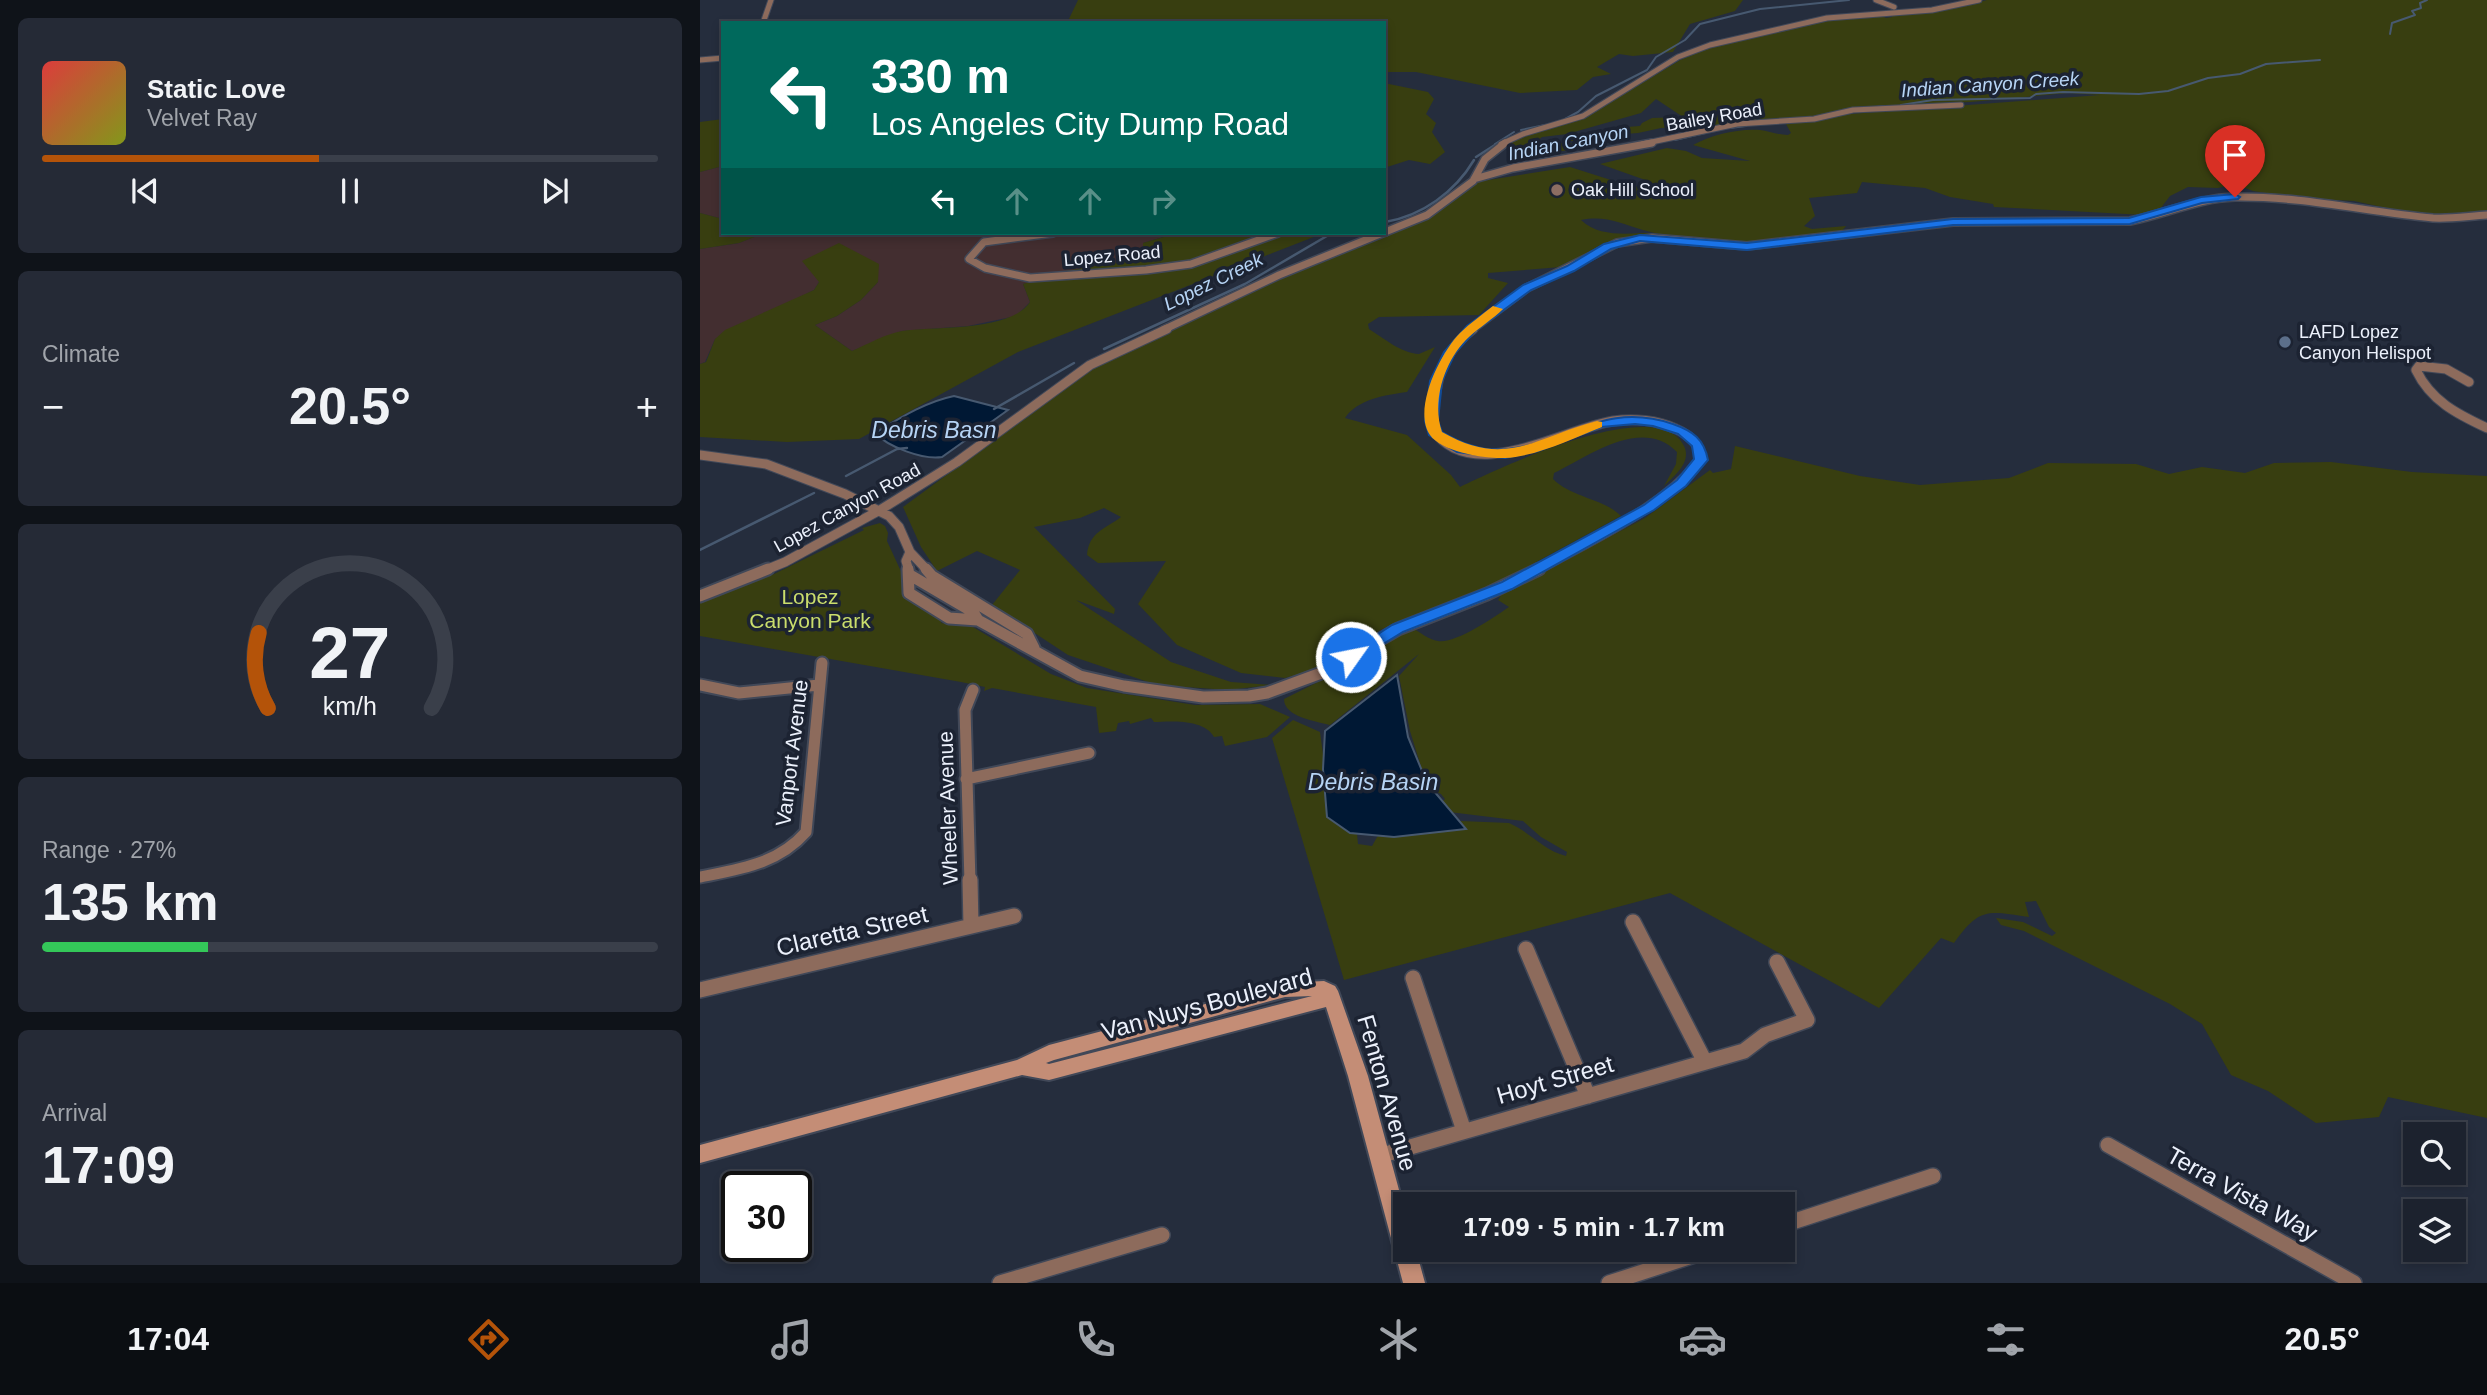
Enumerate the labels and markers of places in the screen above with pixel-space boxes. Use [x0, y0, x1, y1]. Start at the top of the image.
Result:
pin [2205, 125, 2265, 197]
place label: Oak Hill School [1571, 180, 1694, 200]
marker: Oak Hill School [1549, 182, 1565, 198]
place label: LAFD Lopez Canyon Helispot [2299, 322, 2431, 363]
marker: LAFD Lopez Canyon Helispot [2277, 334, 2293, 350]

